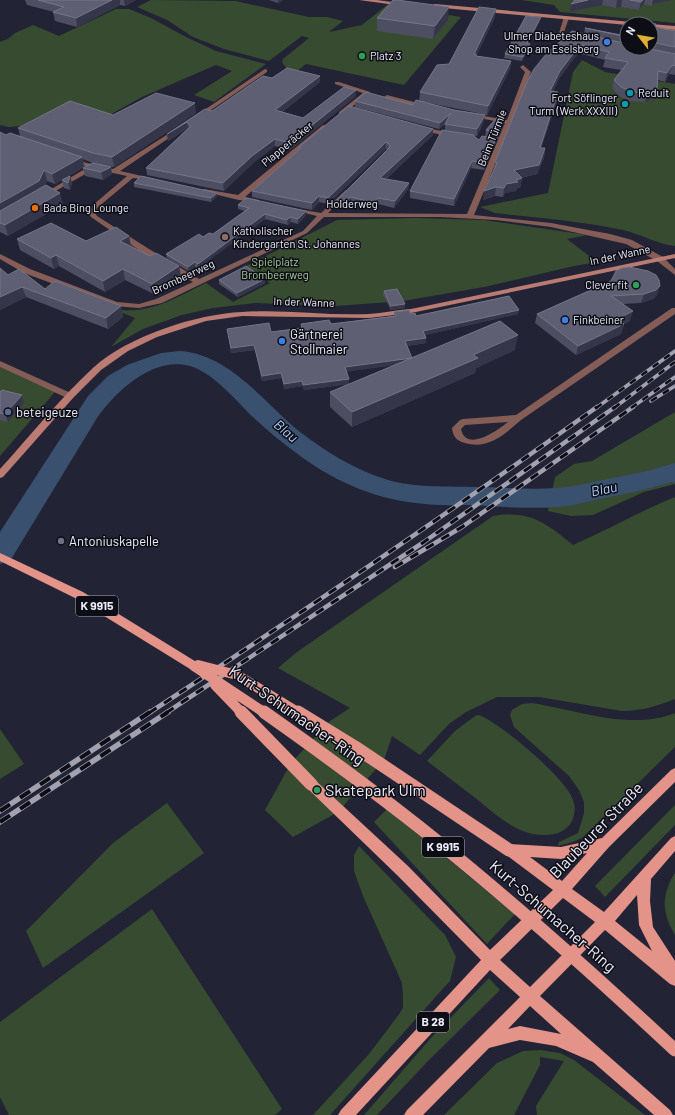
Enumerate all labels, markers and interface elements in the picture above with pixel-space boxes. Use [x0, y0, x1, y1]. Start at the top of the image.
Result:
north arrow [619, 16, 659, 56]
text: N [623, 24, 637, 37]
place label: Ulmer Diabeteshaus Shop am Eselsberg [504, 29, 599, 55]
marker: Ulmer Diabeteshaus Shop am Eselsberg [602, 37, 612, 47]
place label: Platz 3 [370, 49, 401, 62]
marker: Platz 3 [357, 51, 367, 61]
place label: Reduit [638, 86, 669, 99]
marker: Reduit [625, 88, 635, 98]
place label: Fort Söflinger Turm (Werk XXXIII) [530, 91, 617, 117]
marker: Fort Söflinger Turm (Werk XXXIII) [620, 99, 630, 109]
street label: Beim Türmle [474, 107, 509, 168]
street label: Plapperäcker [258, 118, 315, 169]
street label: Holderweg [326, 197, 378, 210]
place label: Bada Bing Lounge [43, 201, 129, 214]
marker: Bada Bing Lounge [30, 203, 40, 213]
place label: Katholischer Kindergarten St. Johannes [233, 224, 360, 250]
marker: Katholischer Kindergarten St. Johannes [220, 232, 230, 242]
street label: In der Wanne [588, 242, 651, 267]
park label: Spielplatz Brombeerweg [241, 255, 309, 281]
street label: Brombeerweg [150, 256, 216, 297]
place label: Clever fit [585, 278, 628, 291]
marker: Clever fit [631, 280, 641, 290]
street label: In der Wanne [273, 294, 335, 309]
place label: Finkbeiner [573, 313, 624, 326]
marker: Finkbeiner [560, 315, 570, 325]
place label: Gärtnerei Stollmaier [290, 326, 348, 357]
marker: Gärtnerei Stollmaier [277, 336, 287, 346]
place label: beteigeuze [16, 404, 78, 420]
marker: beteigeuze [3, 407, 13, 417]
water label: Blau [271, 416, 302, 446]
water label: Blau [589, 478, 618, 499]
place label: Antoniuskapelle [69, 533, 159, 549]
marker: Antoniuskapelle [56, 536, 66, 546]
road number: K 9915 [76, 596, 118, 616]
street label: Kurt-Schumacher-Ring [226, 661, 369, 769]
street label: Blaubeurer Straße [545, 778, 646, 882]
place label: Skatepark Ulm [325, 780, 426, 799]
marker: Skatepark Ulm [312, 785, 322, 795]
road number: K 9915 [422, 837, 464, 857]
street label: Kurt-Schumacher-Ring [486, 856, 620, 976]
road number: B 28 [417, 1012, 449, 1032]

